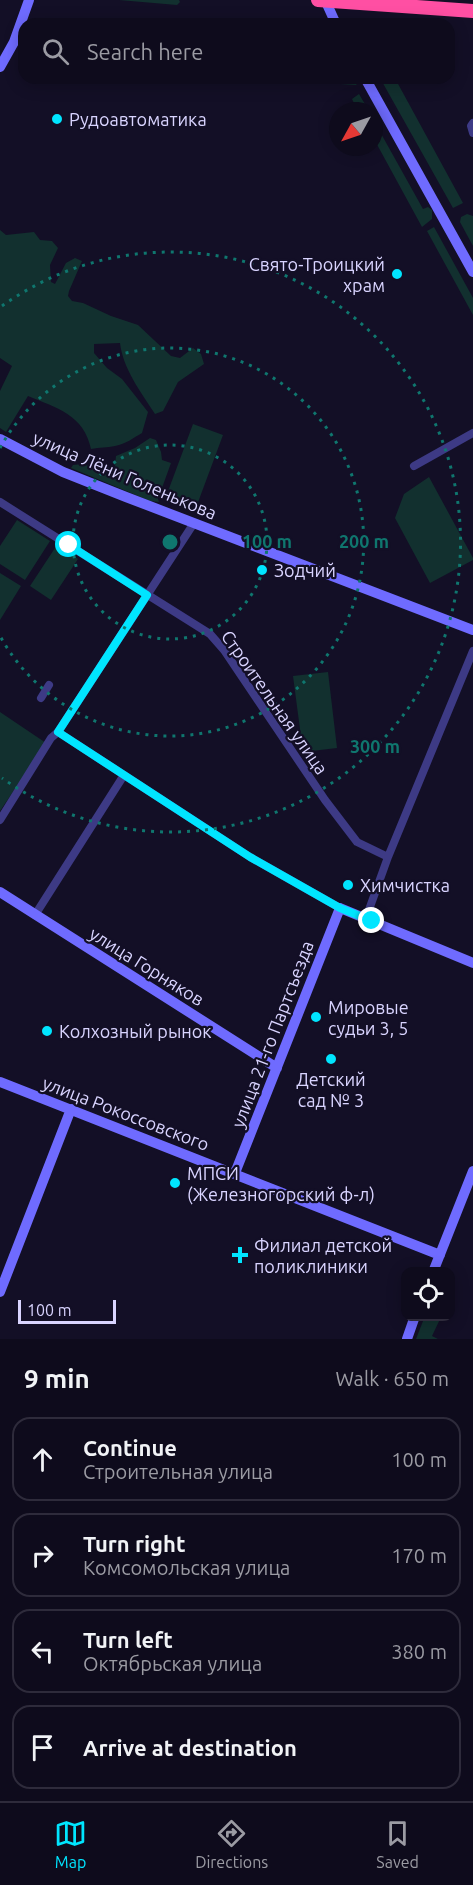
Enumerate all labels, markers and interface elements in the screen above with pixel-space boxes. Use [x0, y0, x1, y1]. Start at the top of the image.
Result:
search box [18, 18, 455, 84]
icon: search [39, 35, 72, 68]
text: Search here [87, 39, 203, 64]
north arrow [329, 102, 383, 156]
place label: Рудоавтоматика [69, 109, 207, 129]
marker: Рудоавтоматика [50, 112, 64, 126]
place label: Свято-Троицкий храм [249, 254, 385, 295]
marker: Свято-Троицкий храм [390, 267, 404, 281]
street label: улица Лёни Голенькова [30, 427, 220, 523]
route start [55, 531, 81, 557]
text: 100 m [242, 531, 292, 551]
text: 200 m [339, 531, 389, 551]
centre of rings [160, 532, 180, 552]
place label: Зодчий [274, 560, 336, 580]
marker: Зодчий [255, 563, 269, 577]
street label: Строительная улица [218, 626, 332, 778]
text: 300 m [350, 736, 400, 756]
place label: Химчистка [360, 875, 450, 895]
marker: Химчистка [341, 878, 355, 892]
route end [358, 907, 384, 933]
street label: улица Горняков [86, 923, 208, 1009]
street label: улица 21-го Партсъезда [227, 938, 317, 1130]
place label: Мировые судьи 3, 5 [328, 997, 409, 1038]
marker: Мировые судьи 3, 5 [309, 1010, 323, 1024]
place label: Колхозный рынок [59, 1021, 212, 1041]
marker: Колхозный рынок [40, 1024, 54, 1038]
marker: Детский сад № 3 [324, 1052, 338, 1066]
place label: Детский сад № 3 [296, 1069, 366, 1110]
street label: улица Рокоссовского [40, 1072, 212, 1154]
place label: МПСИ (Железногорский ф-л) [187, 1163, 375, 1205]
marker: МПСИ (Железногорский ф-л) [168, 1176, 182, 1190]
place label: Филиал детской поликлиники [254, 1235, 392, 1276]
marker: Филиал детской поликлиники [231, 1246, 249, 1264]
map controls [401, 1267, 455, 1321]
button: locate [401, 1267, 455, 1321]
scale bar [18, 1297, 116, 1324]
text: 100 m [27, 1301, 72, 1319]
text: 9 min [24, 1364, 90, 1393]
text: Walk · 650 m [336, 1367, 449, 1390]
text: Continue [83, 1435, 177, 1460]
icon: ahead [26, 1443, 59, 1476]
text: 100 m [391, 1448, 447, 1471]
text: Строительная улица [83, 1460, 273, 1483]
text: Turn right [83, 1531, 185, 1556]
icon: right [26, 1539, 59, 1572]
text: 170 m [391, 1544, 447, 1567]
text: Комсомольская улица [83, 1556, 290, 1579]
text: Turn left [83, 1627, 173, 1652]
icon: left [26, 1635, 59, 1668]
text: 380 m [391, 1640, 447, 1663]
text: Октябрьская улица [83, 1652, 262, 1675]
icon: arrive [26, 1731, 59, 1764]
text: Arrive at destination [83, 1735, 297, 1760]
tab: Map [54, 1817, 87, 1871]
tab: Directions [195, 1817, 268, 1871]
tab: Saved [376, 1817, 419, 1871]

